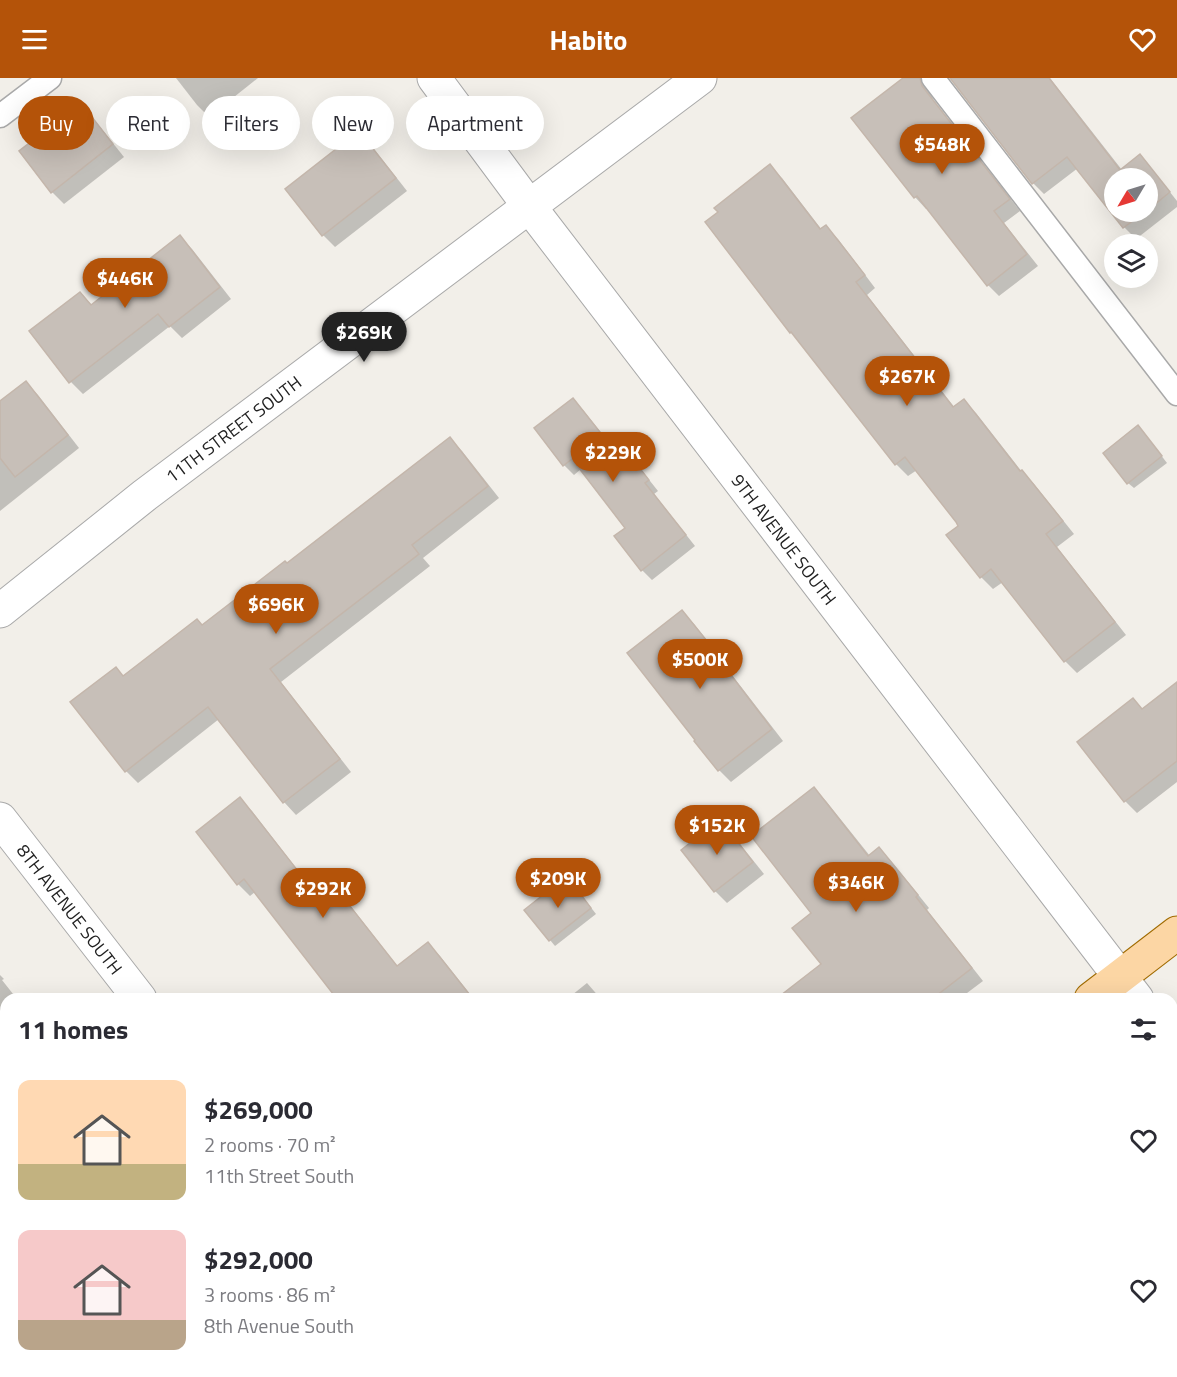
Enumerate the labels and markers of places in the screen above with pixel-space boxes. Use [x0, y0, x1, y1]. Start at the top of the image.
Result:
pin: $548K [900, 124, 984, 175]
pin: $446K [83, 258, 167, 309]
pin: $269K [322, 312, 406, 363]
pin: $267K [865, 356, 949, 407]
pin: $229K [571, 432, 655, 483]
pin: $696K [234, 584, 318, 635]
pin: $500K [658, 639, 742, 690]
pin: $152K [675, 805, 759, 856]
pin: $209K [516, 858, 600, 909]
pin: $346K [814, 862, 898, 913]
pin: $292K [281, 868, 365, 919]

